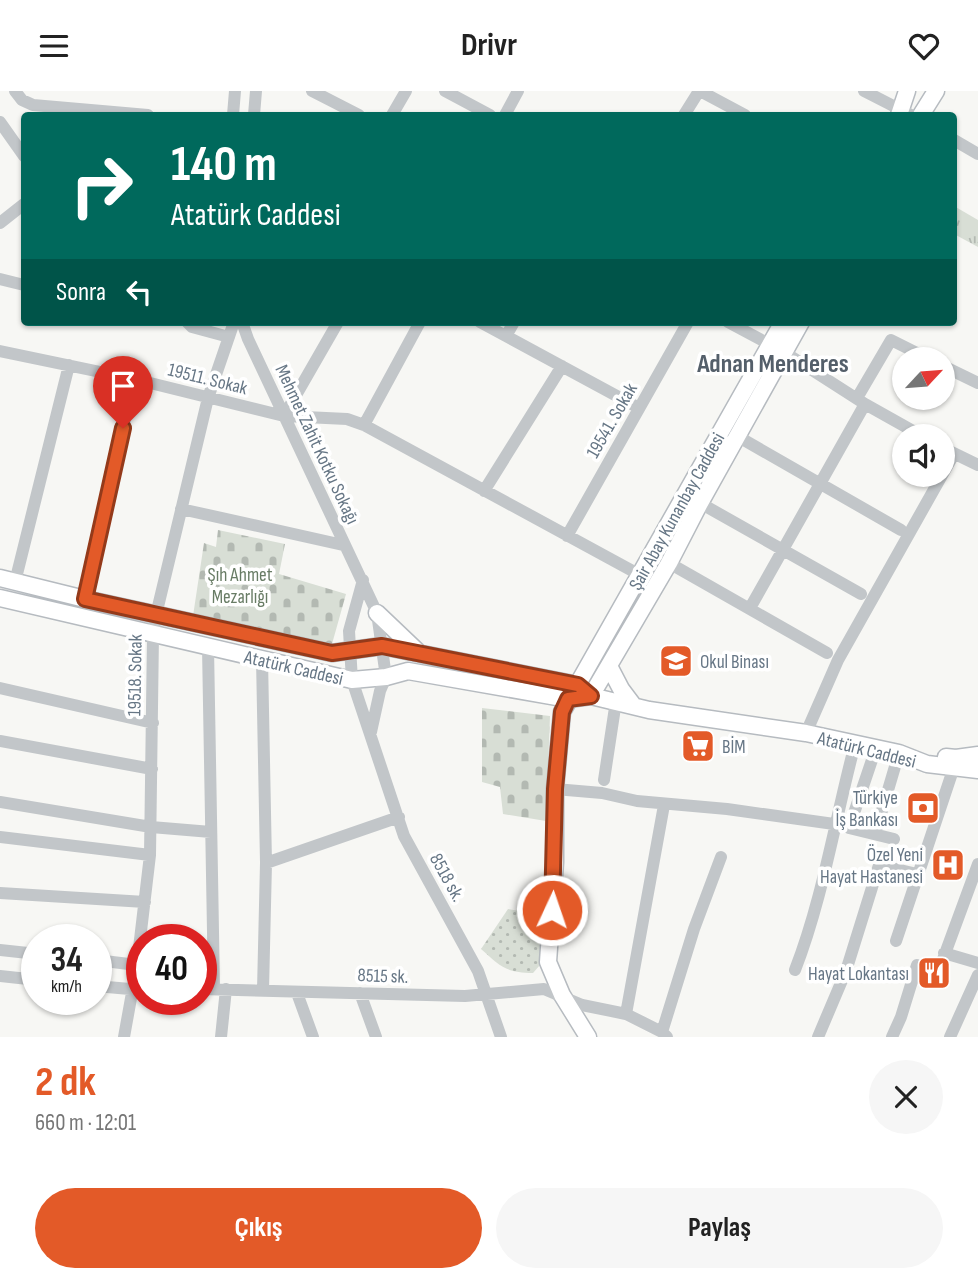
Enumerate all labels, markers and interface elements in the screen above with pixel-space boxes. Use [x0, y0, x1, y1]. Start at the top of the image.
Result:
text: Drivr [461, 26, 517, 65]
icon: menu [35, 27, 73, 65]
icon: heart [905, 27, 943, 65]
text: 140 m [171, 136, 277, 195]
icon: right [56, 140, 147, 231]
text: Atatürk Caddesi [171, 196, 341, 235]
icon: left [120, 273, 158, 311]
text: Sonra [56, 277, 106, 308]
north arrow [892, 347, 956, 409]
map controls [892, 347, 955, 487]
district label: Adnan Menderes [696, 349, 849, 380]
pin [93, 356, 153, 428]
street label: 19511. Sokak [166, 359, 250, 401]
street label: Mehmet Zahit Kotku Sokağı [270, 361, 364, 528]
icon: arrive [104, 367, 142, 405]
street label: 19541. Sokak [582, 379, 643, 462]
button: sound [892, 424, 955, 487]
street label: Şair Abay Kunanbay Caddesi [624, 429, 730, 595]
park label: Şıh Ahmet Mezarlığı [208, 564, 273, 609]
street label: 19518. Sokak [123, 633, 148, 716]
school or university icon: Okul Binası [657, 642, 695, 680]
street label: Atatürk Caddesi [241, 646, 345, 691]
place label: Okul Binası [700, 651, 769, 674]
supermarket icon: BİM [679, 727, 717, 765]
street label: Atatürk Caddesi [814, 727, 918, 774]
place label: BİM [722, 736, 746, 759]
place label: Türkiye İş Bankası [835, 787, 898, 832]
bank icon: Türkiye İş Bankası [904, 789, 942, 827]
place label: Özel Yeni Hayat Hastanesi [820, 844, 923, 889]
hospital icon: Özel Yeni Hayat Hastanesi [929, 846, 967, 884]
street label: 8518 sk. [424, 850, 469, 906]
position arrow [515, 873, 589, 947]
speed limit sign: 40 [126, 924, 217, 1015]
text: 34 [51, 939, 83, 982]
restaurant icon: Hayat Lokantası [915, 954, 953, 992]
place label: Hayat Lokantası [808, 963, 909, 986]
street label: 8515 sk. [357, 964, 409, 989]
text: km/h [51, 976, 82, 997]
text: 2 dk [35, 1057, 96, 1108]
button: close [869, 1060, 943, 1134]
text: 660 m · 12:01 [35, 1109, 136, 1137]
button: Çıkış [35, 1188, 482, 1268]
button: Paylaş [496, 1188, 943, 1268]

